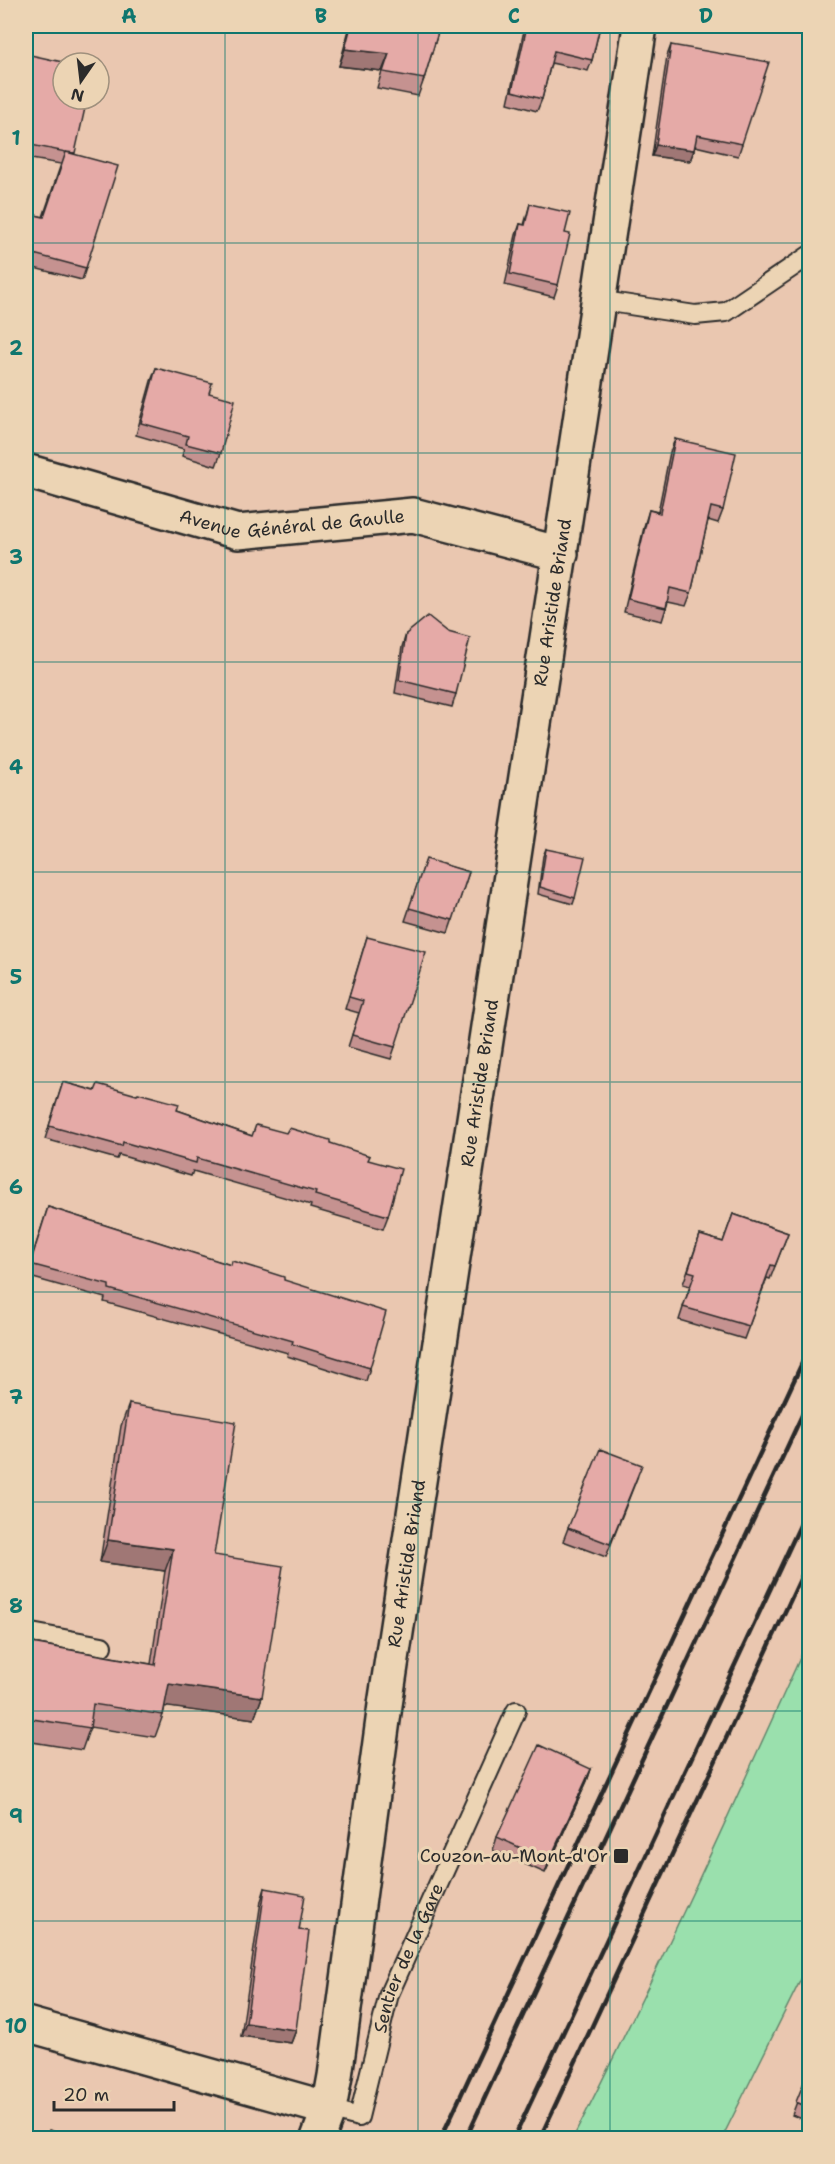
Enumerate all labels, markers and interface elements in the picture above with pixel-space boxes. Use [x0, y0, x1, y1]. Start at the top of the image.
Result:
text: A [121, 3, 137, 29]
text: B [315, 3, 327, 29]
text: C [508, 3, 520, 29]
text: D [699, 3, 713, 29]
north arrow [51, 51, 111, 111]
text: N [69, 83, 86, 107]
text: 1 [11, 125, 21, 151]
text: 2 [9, 335, 23, 361]
street label: Avenue Général de Gaulle [177, 504, 406, 544]
street label: Rue Aristide Briand [528, 517, 577, 688]
text: 3 [9, 544, 23, 570]
text: 4 [9, 754, 23, 780]
text: 5 [10, 964, 22, 990]
street label: Rue Aristide Briand [455, 997, 504, 1169]
text: 6 [9, 1174, 23, 1200]
text: 7 [9, 1384, 23, 1410]
street label: Rue Aristide Briand [382, 1478, 431, 1649]
text: 8 [9, 1593, 23, 1619]
text: 9 [9, 1803, 23, 1829]
place label: Couzon-au-Mont-d'Or [420, 1844, 608, 1868]
marker: Couzon-au-Mont-d'Or [612, 1847, 630, 1865]
street label: Sentier de la Gare [368, 1879, 449, 2035]
text: 10 [5, 2013, 27, 2039]
scale bar [54, 2074, 174, 2112]
text: 20 m [63, 2083, 109, 2107]

